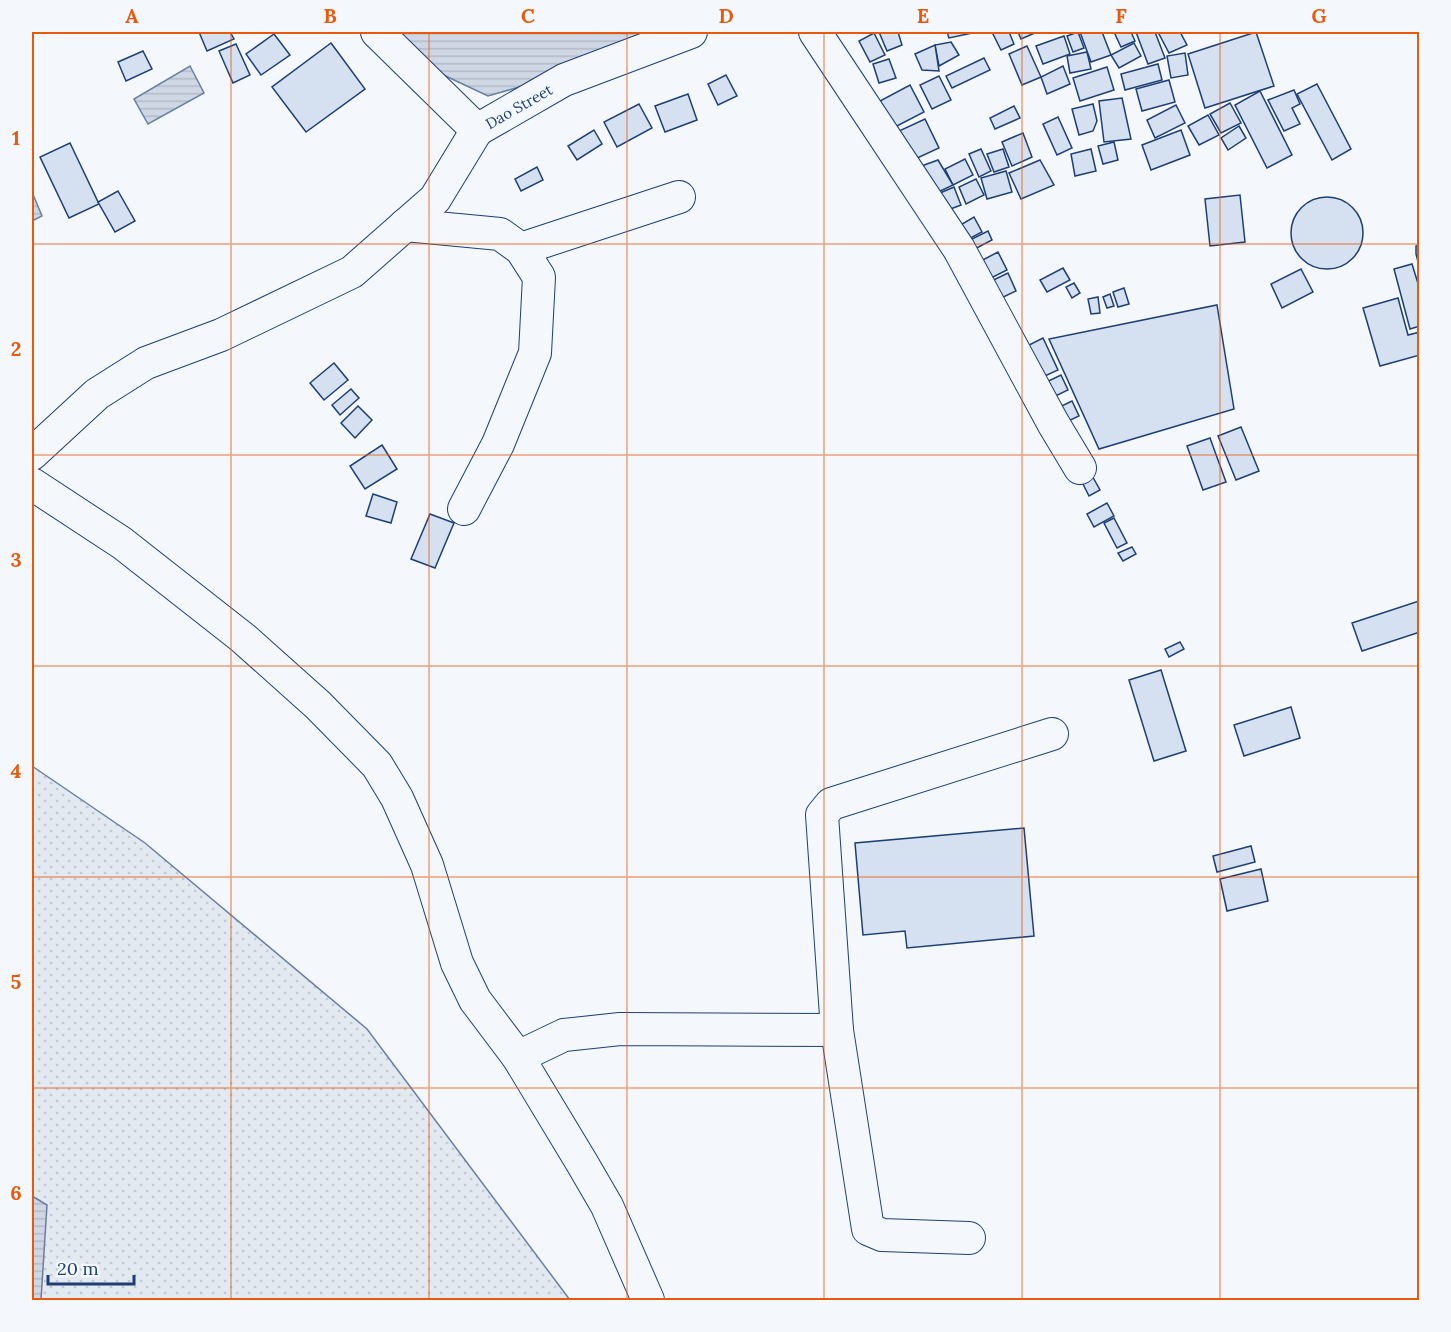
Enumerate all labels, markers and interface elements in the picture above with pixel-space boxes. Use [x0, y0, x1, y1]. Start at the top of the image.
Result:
text: A [125, 3, 139, 28]
text: B [323, 3, 337, 28]
text: C [521, 3, 535, 28]
text: D [718, 3, 734, 28]
text: E [917, 3, 929, 28]
text: F [1115, 3, 1127, 28]
text: G [1311, 3, 1327, 28]
street label: Dao Street [482, 79, 556, 133]
text: 1 [12, 125, 20, 150]
text: 2 [11, 336, 21, 361]
text: 3 [10, 547, 22, 572]
text: 4 [11, 758, 22, 783]
text: 5 [11, 969, 22, 994]
text: 6 [10, 1180, 22, 1205]
scale bar [48, 1248, 134, 1286]
text: 20 m [57, 1257, 99, 1280]

